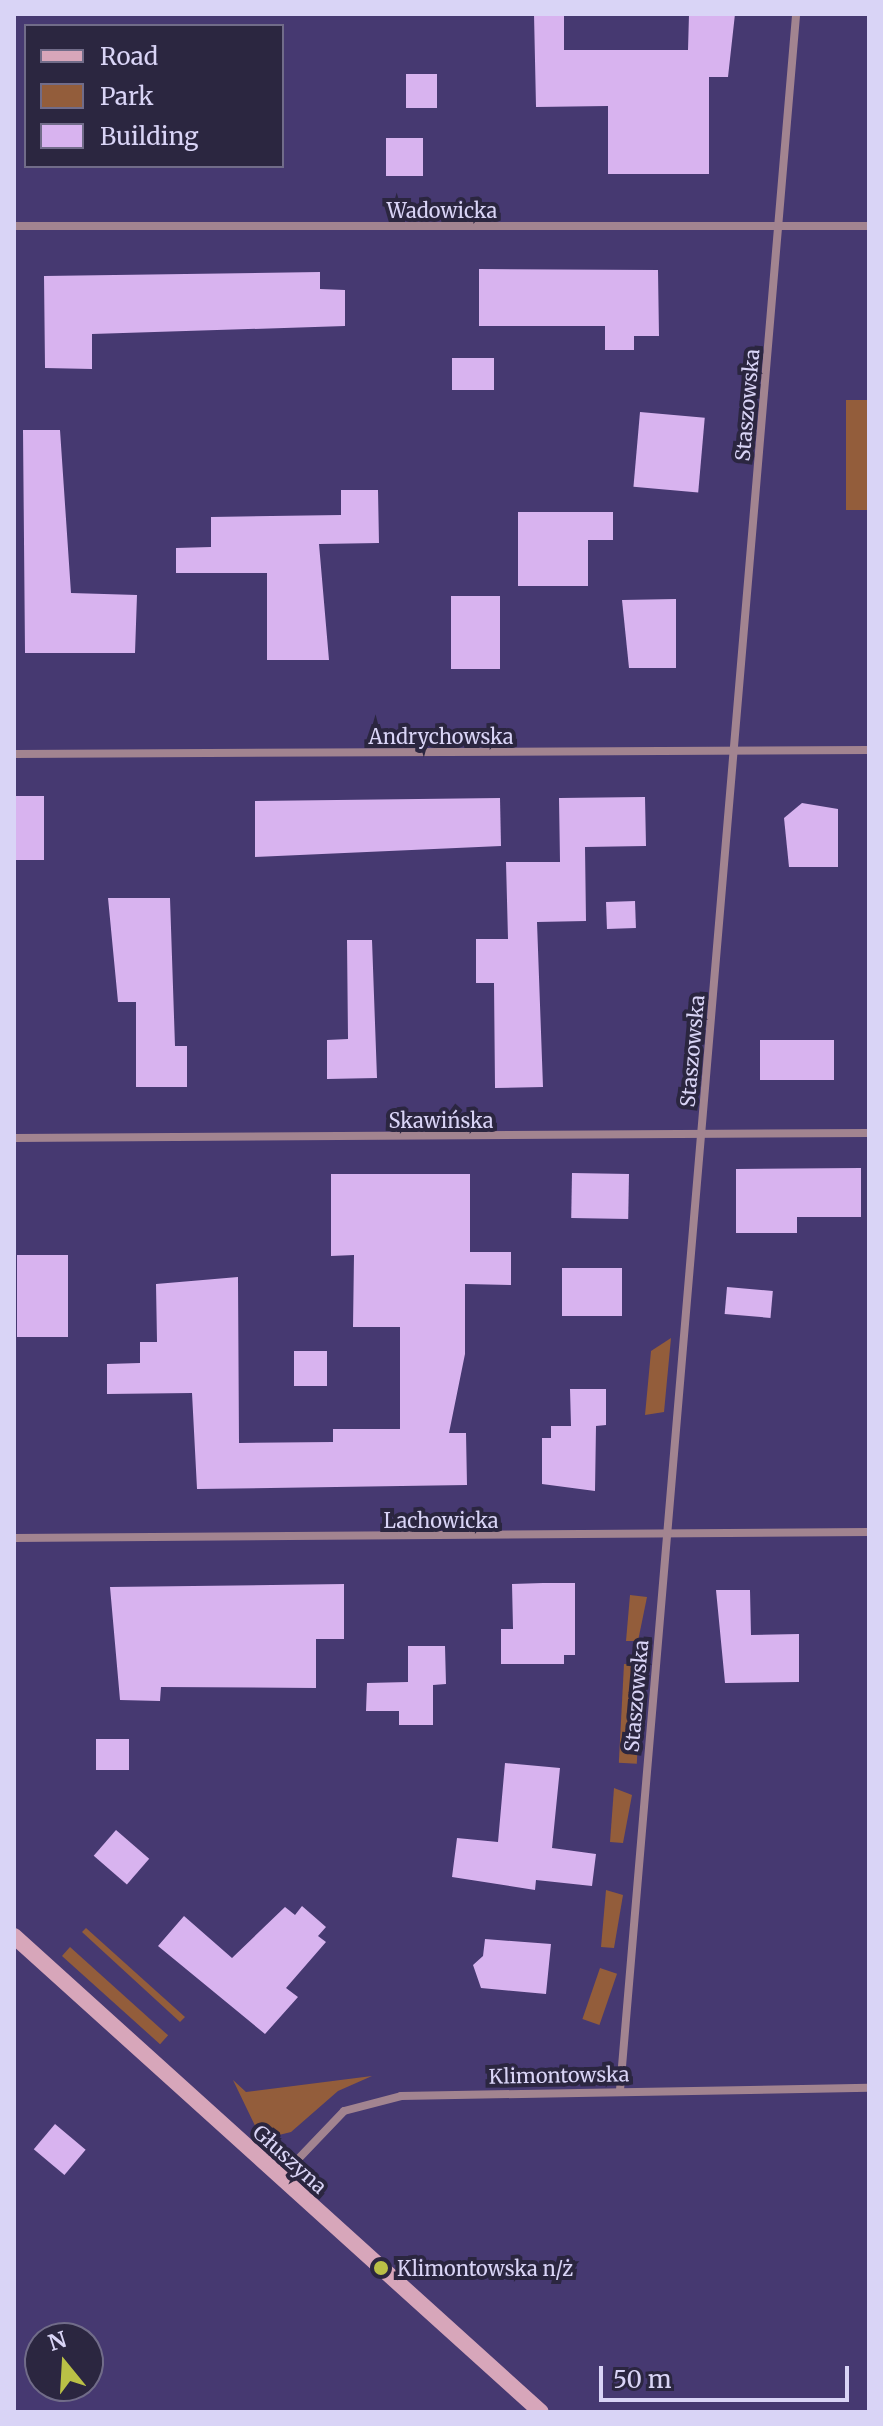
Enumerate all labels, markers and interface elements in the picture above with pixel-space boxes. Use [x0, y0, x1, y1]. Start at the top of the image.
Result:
legend [24, 24, 284, 168]
text: Road [100, 41, 158, 72]
text: Park [100, 81, 153, 112]
text: Building [100, 121, 199, 152]
street label: Wadowicka [387, 198, 497, 222]
street label: Staszowska [730, 348, 764, 462]
street label: Andrychowska [369, 724, 513, 748]
street label: Staszowska [675, 994, 709, 1108]
street label: Skawińska [389, 1108, 493, 1132]
street label: Lachowicka [383, 1508, 499, 1532]
street label: Staszowska [619, 1639, 653, 1753]
street label: Klimontowska [488, 2062, 630, 2088]
street label: Głuszyna [248, 2120, 332, 2198]
place label: Klimontowska n/ż [397, 2256, 573, 2280]
marker: Klimontowska n/ż [372, 2259, 390, 2277]
north arrow [24, 2322, 104, 2402]
text: N [45, 2325, 70, 2357]
scale bar [603, 2350, 853, 2400]
text: 50 m [613, 2364, 672, 2395]

